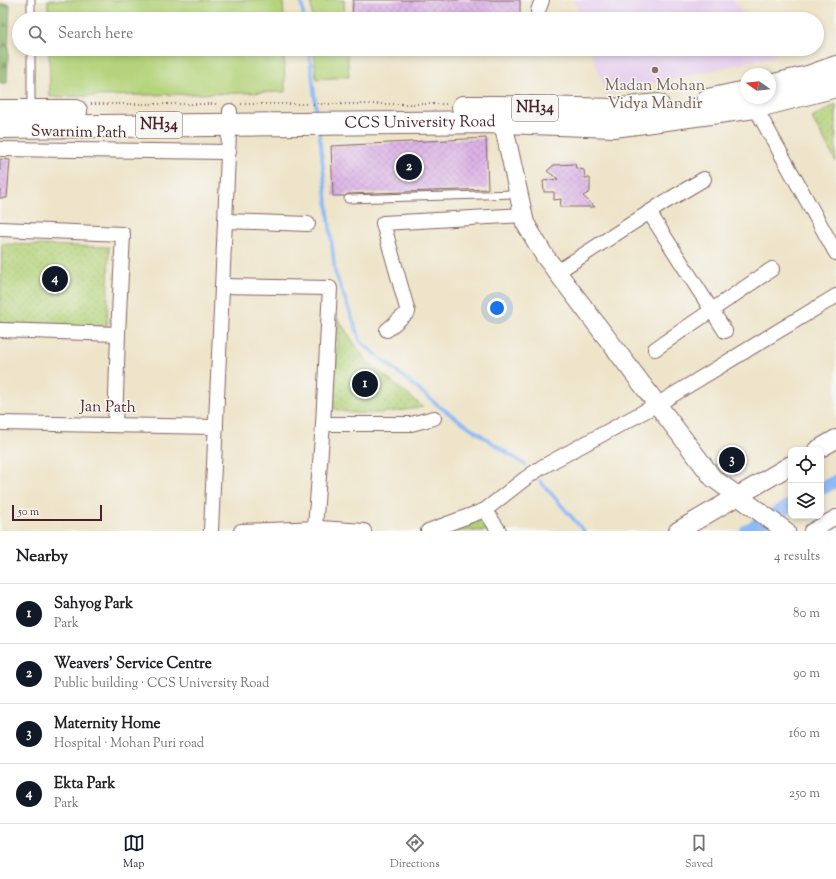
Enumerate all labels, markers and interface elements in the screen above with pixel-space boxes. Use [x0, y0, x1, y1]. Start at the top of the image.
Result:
search box [12, 12, 824, 56]
icon: search [26, 23, 48, 45]
text: Search here [58, 24, 133, 45]
marker: Madan Mohan Vidya Mandir [650, 65, 660, 75]
north arrow [740, 68, 776, 104]
place label: Madan Mohan Vidya Mandir [605, 75, 706, 116]
road number: NH34 [512, 95, 558, 121]
street label: CCS University Road [344, 111, 496, 135]
road number: NH34 [136, 112, 182, 138]
street label: Swarnim Path [31, 121, 128, 145]
pin: 2 [396, 152, 422, 182]
pin: 4 [42, 264, 68, 294]
your location [487, 298, 507, 318]
pin: 1 [352, 369, 378, 399]
street label: Jan Path [79, 396, 137, 420]
pin: 3 [719, 445, 745, 475]
map controls [788, 447, 824, 519]
button: locate [788, 447, 824, 483]
button: layers [788, 483, 824, 519]
scale bar [12, 503, 102, 522]
text: 50 m [18, 504, 39, 520]
text: Nearby [16, 545, 68, 569]
text: 4 results [774, 548, 820, 566]
text: Sahyog Park [54, 594, 133, 615]
text: 1 [27, 605, 31, 623]
text: 80 m [793, 605, 820, 623]
text: Park [54, 615, 79, 633]
text: Weavers' Service Centre [54, 654, 212, 675]
text: 2 [26, 665, 32, 683]
text: 90 m [793, 665, 820, 683]
text: Public building · CCS University Road [54, 675, 269, 693]
text: Maternity Home [54, 714, 160, 735]
text: 3 [26, 725, 32, 743]
text: 160 m [789, 725, 820, 743]
text: Hospital · Mohan Puri road [54, 735, 204, 753]
text: Ekta Park [54, 774, 115, 795]
text: 4 [26, 785, 32, 803]
text: 250 m [789, 785, 820, 803]
text: Park [54, 795, 79, 813]
tab: Map [123, 832, 145, 872]
tab: Directions [390, 832, 440, 872]
tab: Saved [685, 832, 713, 872]

